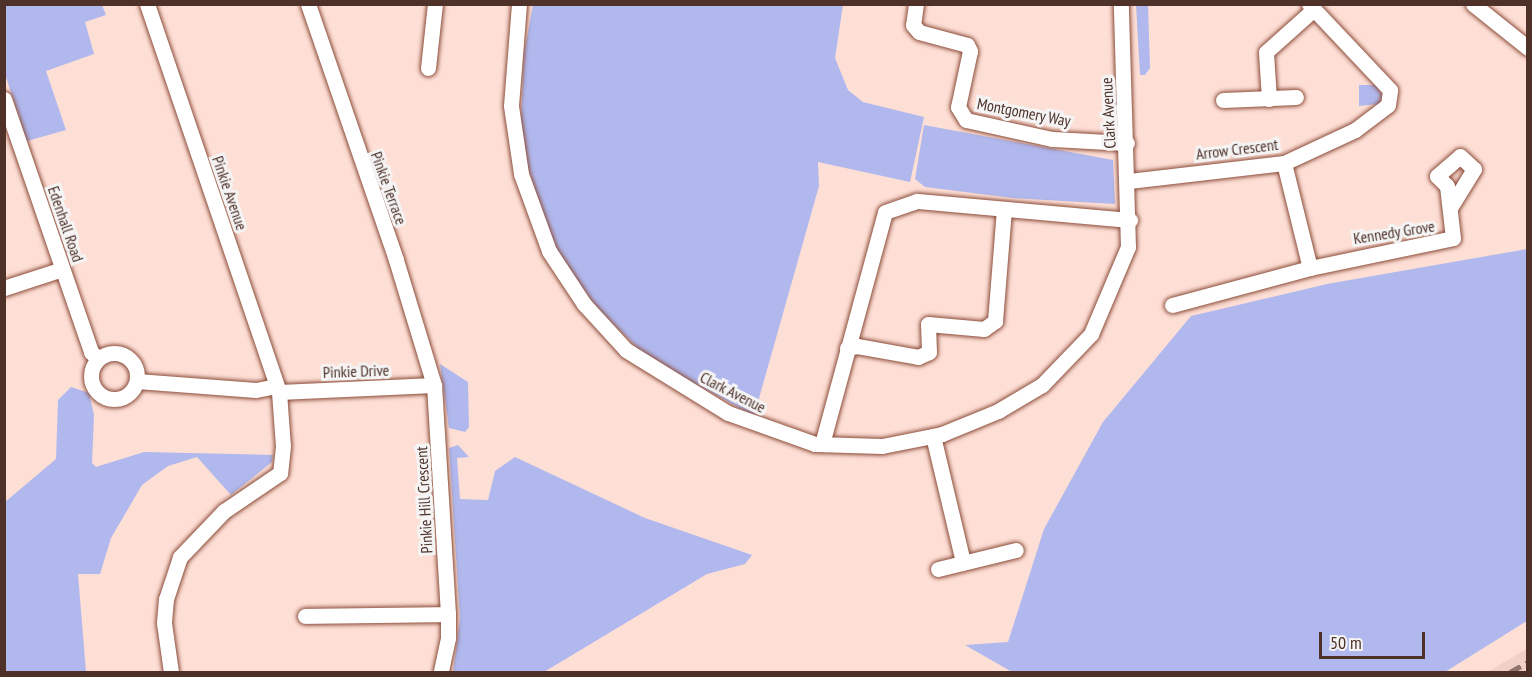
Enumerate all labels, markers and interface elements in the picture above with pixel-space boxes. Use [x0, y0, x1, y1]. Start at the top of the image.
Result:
street label: Clark Avenue [1097, 77, 1119, 149]
street label: Montgomery Way [975, 93, 1073, 131]
street label: Arrow Crescent [1195, 134, 1279, 164]
street label: Pinkie Terrace [367, 149, 411, 227]
street label: Pinkie Avenue [208, 153, 252, 233]
street label: Edenhall Road [44, 184, 88, 264]
street label: Kennedy Grove [1352, 216, 1436, 248]
street label: Pinkie Drive [322, 360, 390, 382]
street label: Clark Avenue [697, 367, 769, 417]
street label: Pinkie Hill Crescent [412, 446, 436, 554]
scale bar [1322, 620, 1428, 658]
text: 50 m [1330, 631, 1362, 654]

